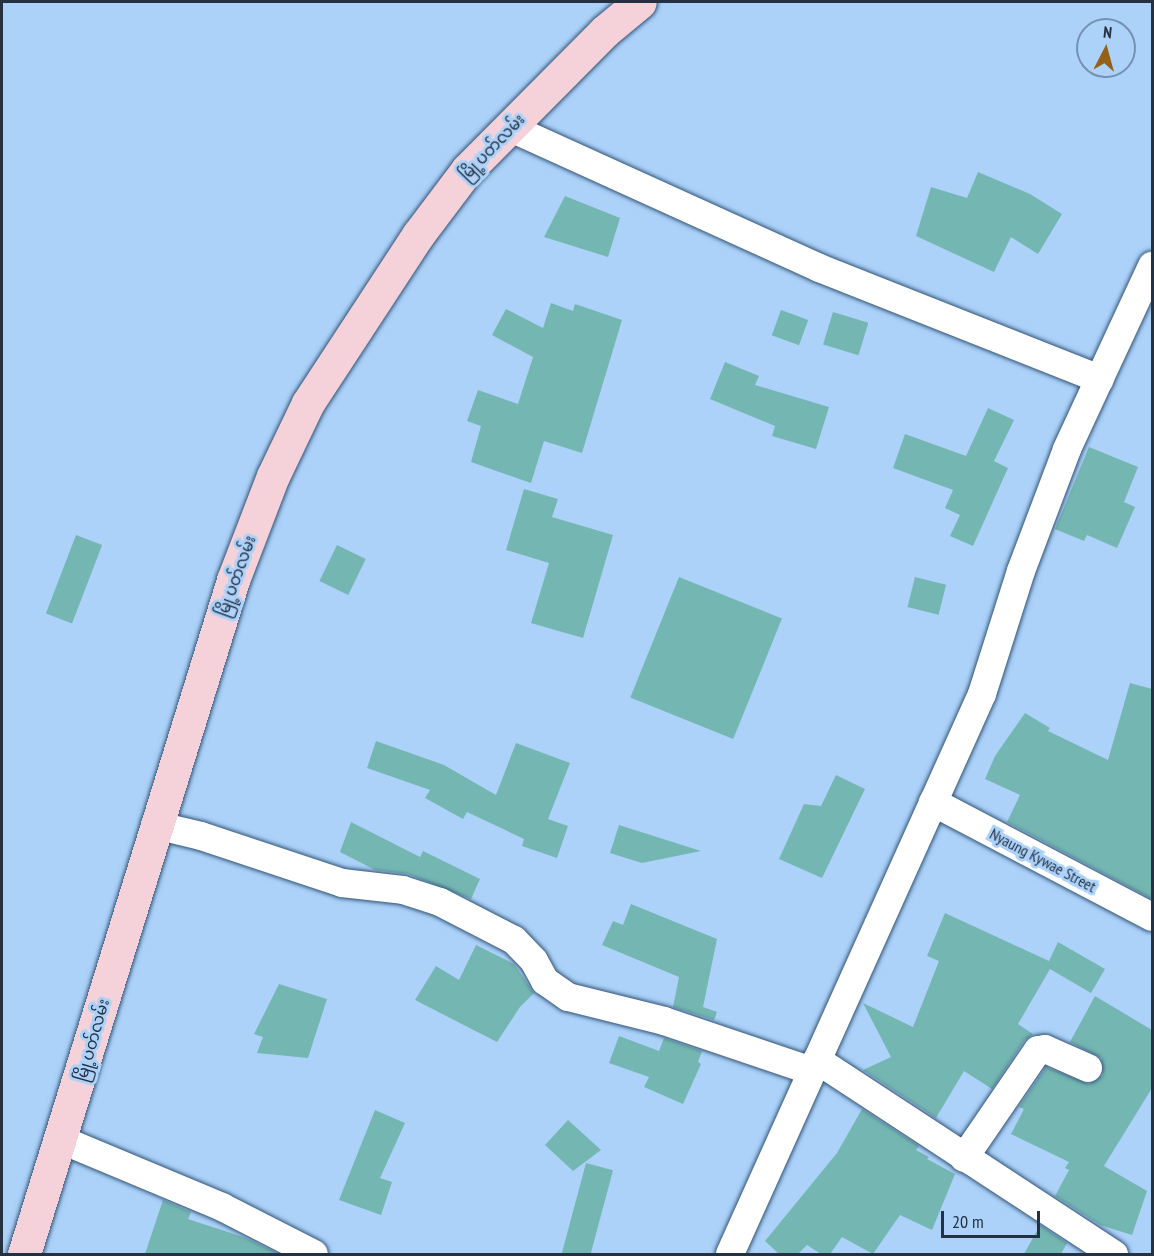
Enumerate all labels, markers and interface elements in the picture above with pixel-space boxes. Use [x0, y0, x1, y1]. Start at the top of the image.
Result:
north arrow [1076, 18, 1136, 78]
text: N [1102, 22, 1113, 42]
street label: မြို့ပတ်လမ်း [456, 110, 528, 184]
street label: မြို့ပတ်လမ်း [212, 533, 260, 619]
street label: Nyaung Kywae Street [987, 824, 1099, 896]
street label: မြို့ပတ်လမ်း [71, 996, 113, 1084]
scale bar [944, 1199, 1043, 1237]
text: 20 m [952, 1210, 984, 1233]

